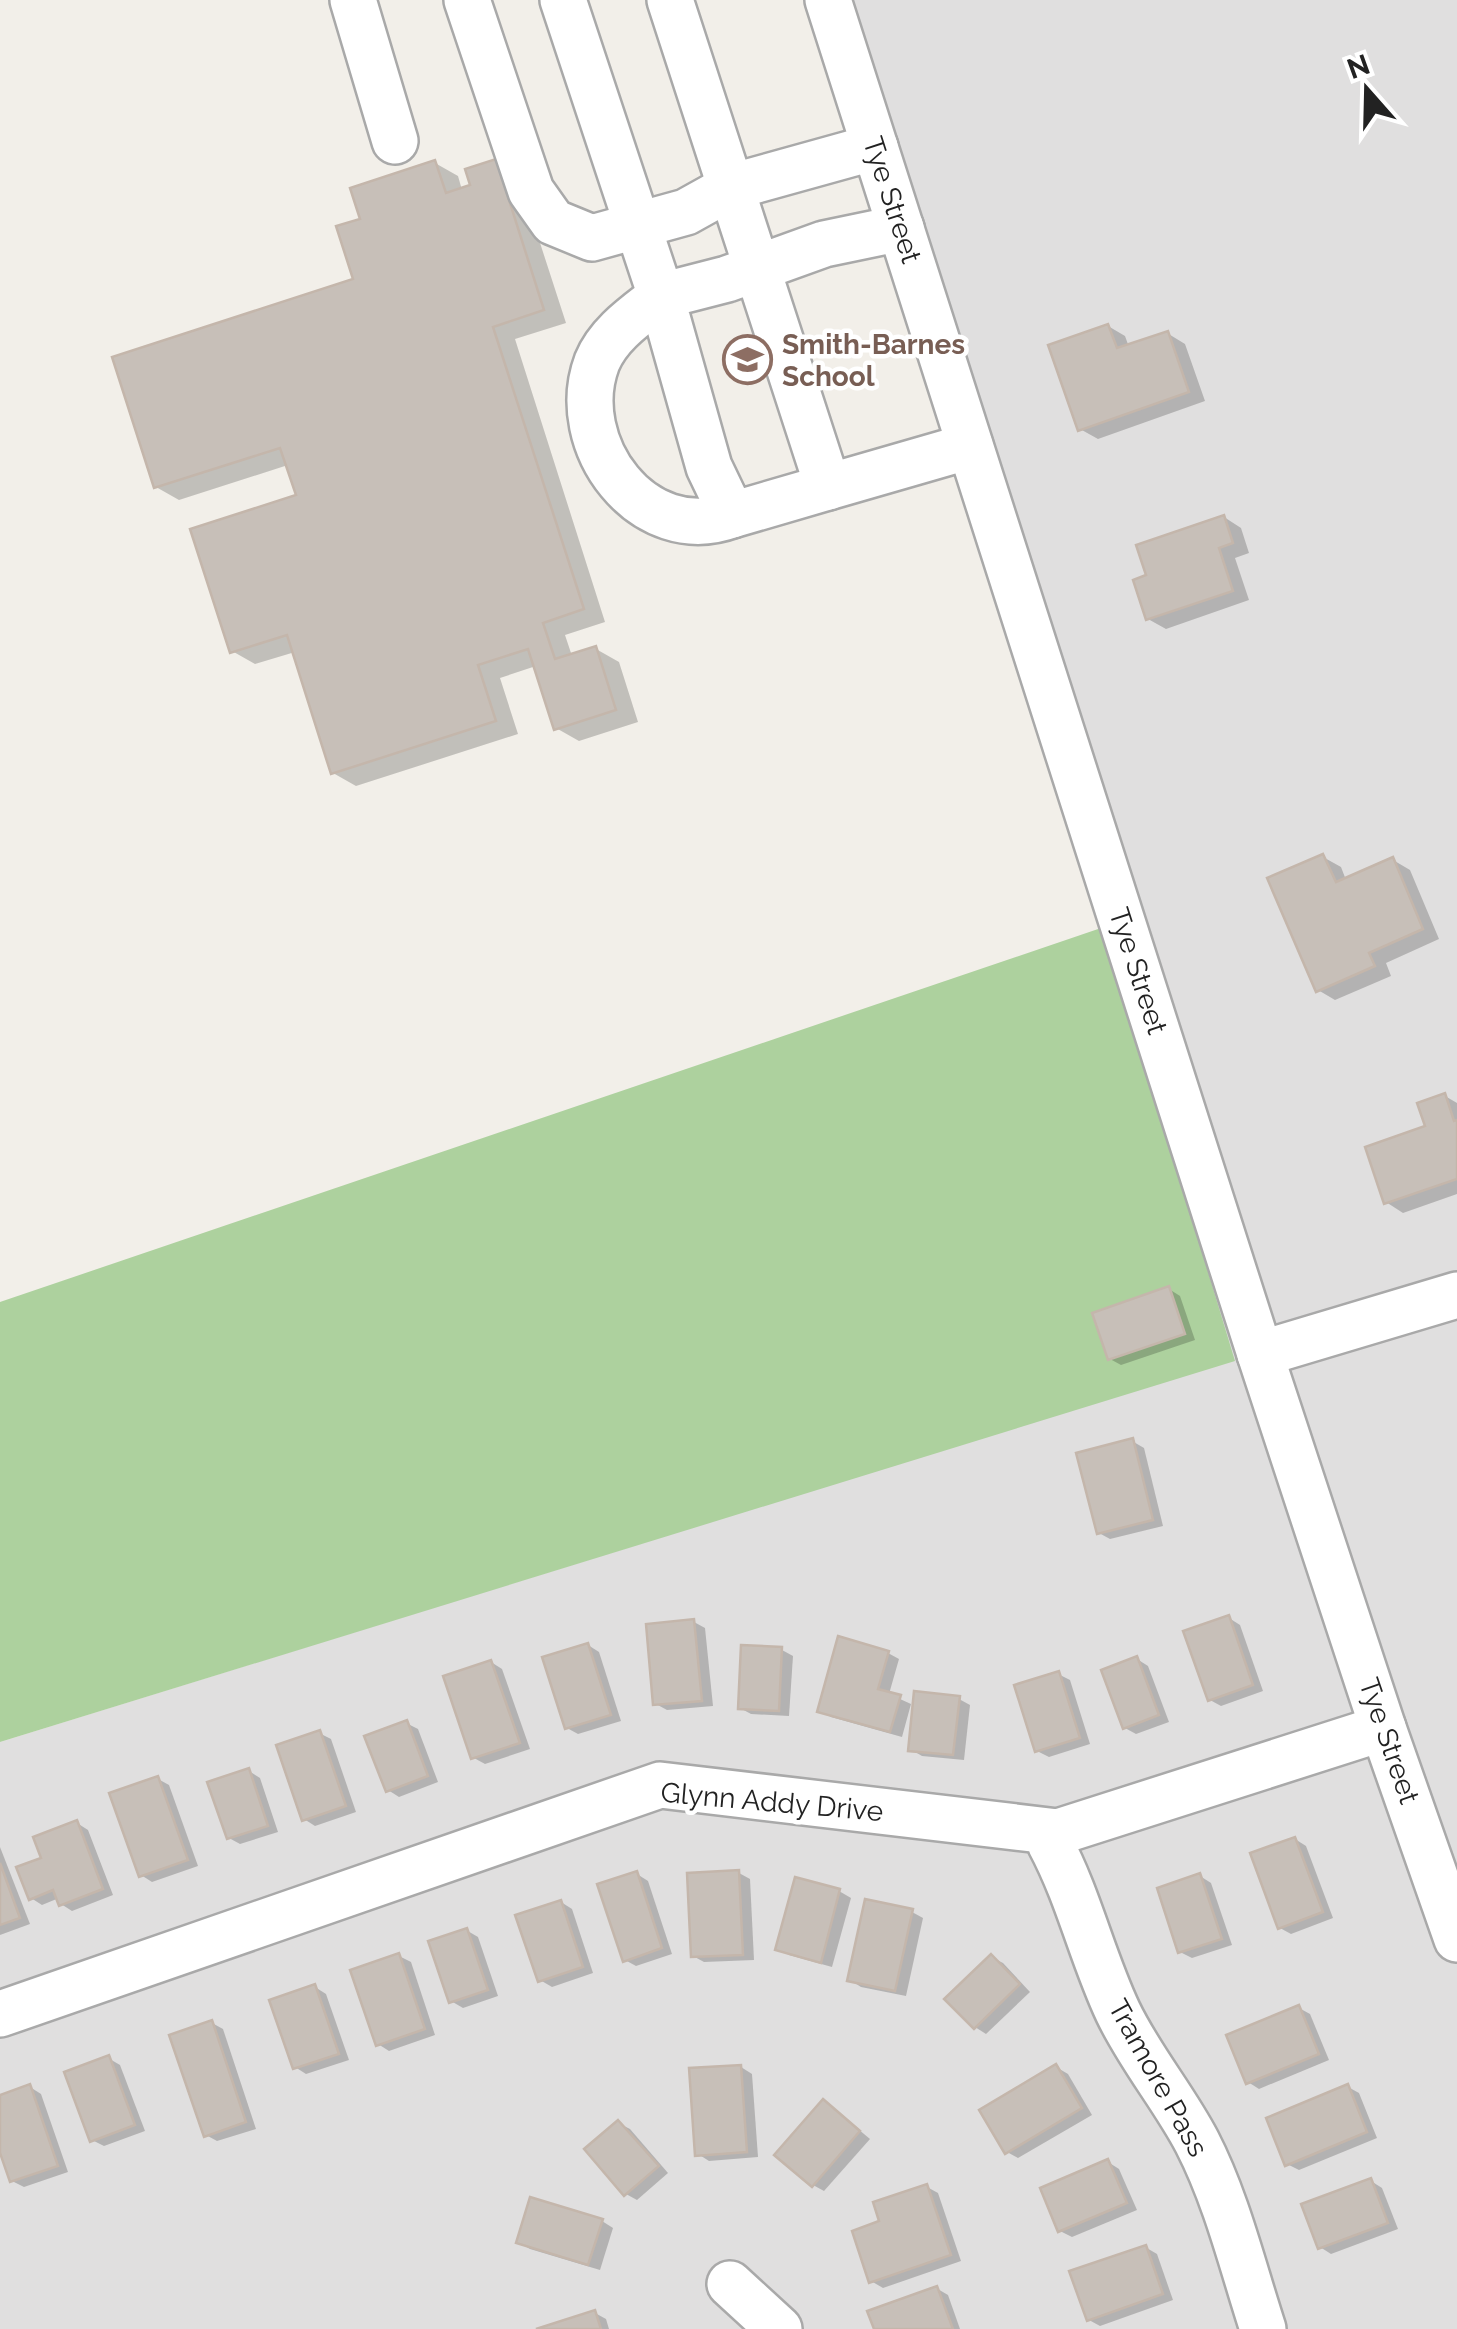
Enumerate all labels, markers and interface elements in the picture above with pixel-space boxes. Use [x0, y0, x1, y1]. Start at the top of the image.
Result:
north arrow [1317, 40, 1417, 140]
text: N [1343, 48, 1374, 86]
street label: Tye Street [856, 133, 928, 268]
place label: Smith-Barnes School [782, 328, 965, 393]
school or university icon: Smith-Barnes School [721, 334, 773, 386]
street label: Tye Street [1102, 904, 1174, 1039]
street label: Tye Street [1352, 1674, 1426, 1809]
street label: Glynn Addy Drive [659, 1776, 885, 1828]
street label: Tramore Pass [1101, 1994, 1215, 2162]

